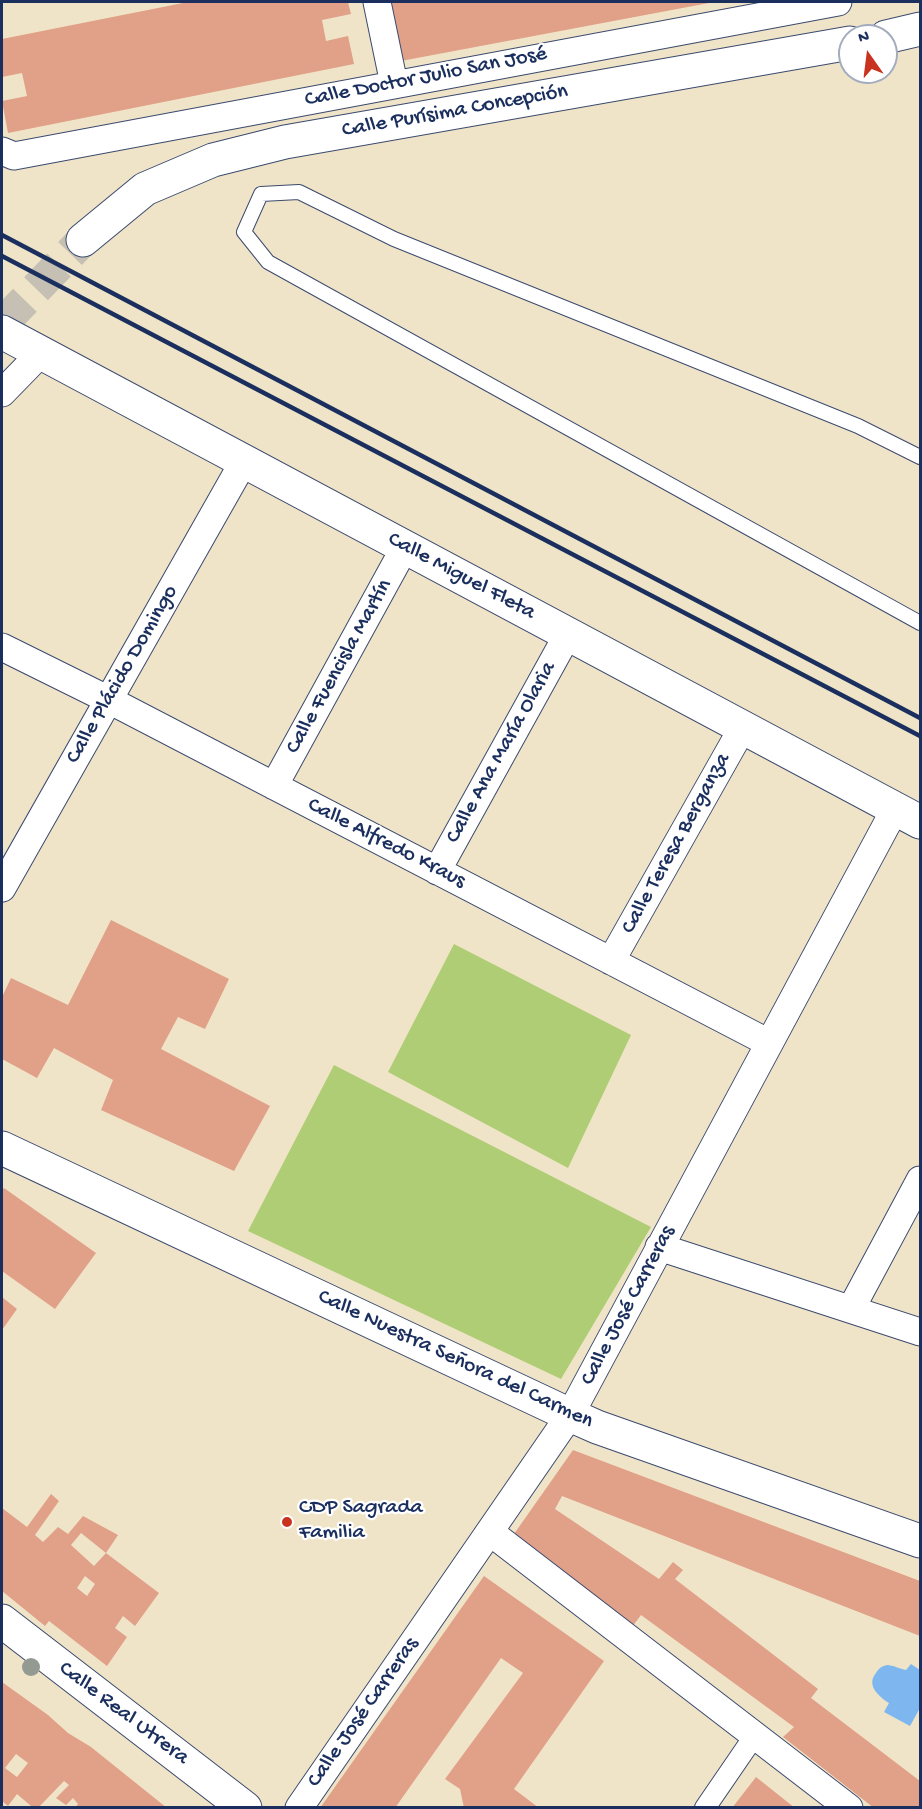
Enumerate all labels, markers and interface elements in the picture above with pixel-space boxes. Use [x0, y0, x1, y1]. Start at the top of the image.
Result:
north arrow [838, 24, 898, 84]
text: N [857, 28, 871, 48]
street label: Calle Doctor Julio San José [303, 42, 549, 114]
street label: Calle Purísima Concepción [340, 79, 570, 145]
street label: Calle Miguel Fleta [383, 527, 539, 627]
street label: Calle Fuencisla Martín [281, 575, 399, 759]
street label: Calle Plácido Domingo [61, 581, 185, 769]
street label: Calle Ana María Olaria [441, 657, 563, 849]
street label: Calle Teresa Berganza [616, 749, 738, 939]
street label: Calle Alfredo Kraus [302, 793, 470, 895]
street label: Calle José Carreras [576, 1222, 682, 1390]
street label: Calle Nuestra Señora del Carmen [313, 1284, 597, 1436]
place label: CDP Sagrada Familia [299, 1496, 423, 1548]
marker: CDP Sagrada Familia [280, 1515, 294, 1529]
street label: Calle José Carreras [302, 1633, 426, 1793]
street label: Calle Real Utrera [53, 1656, 193, 1772]

